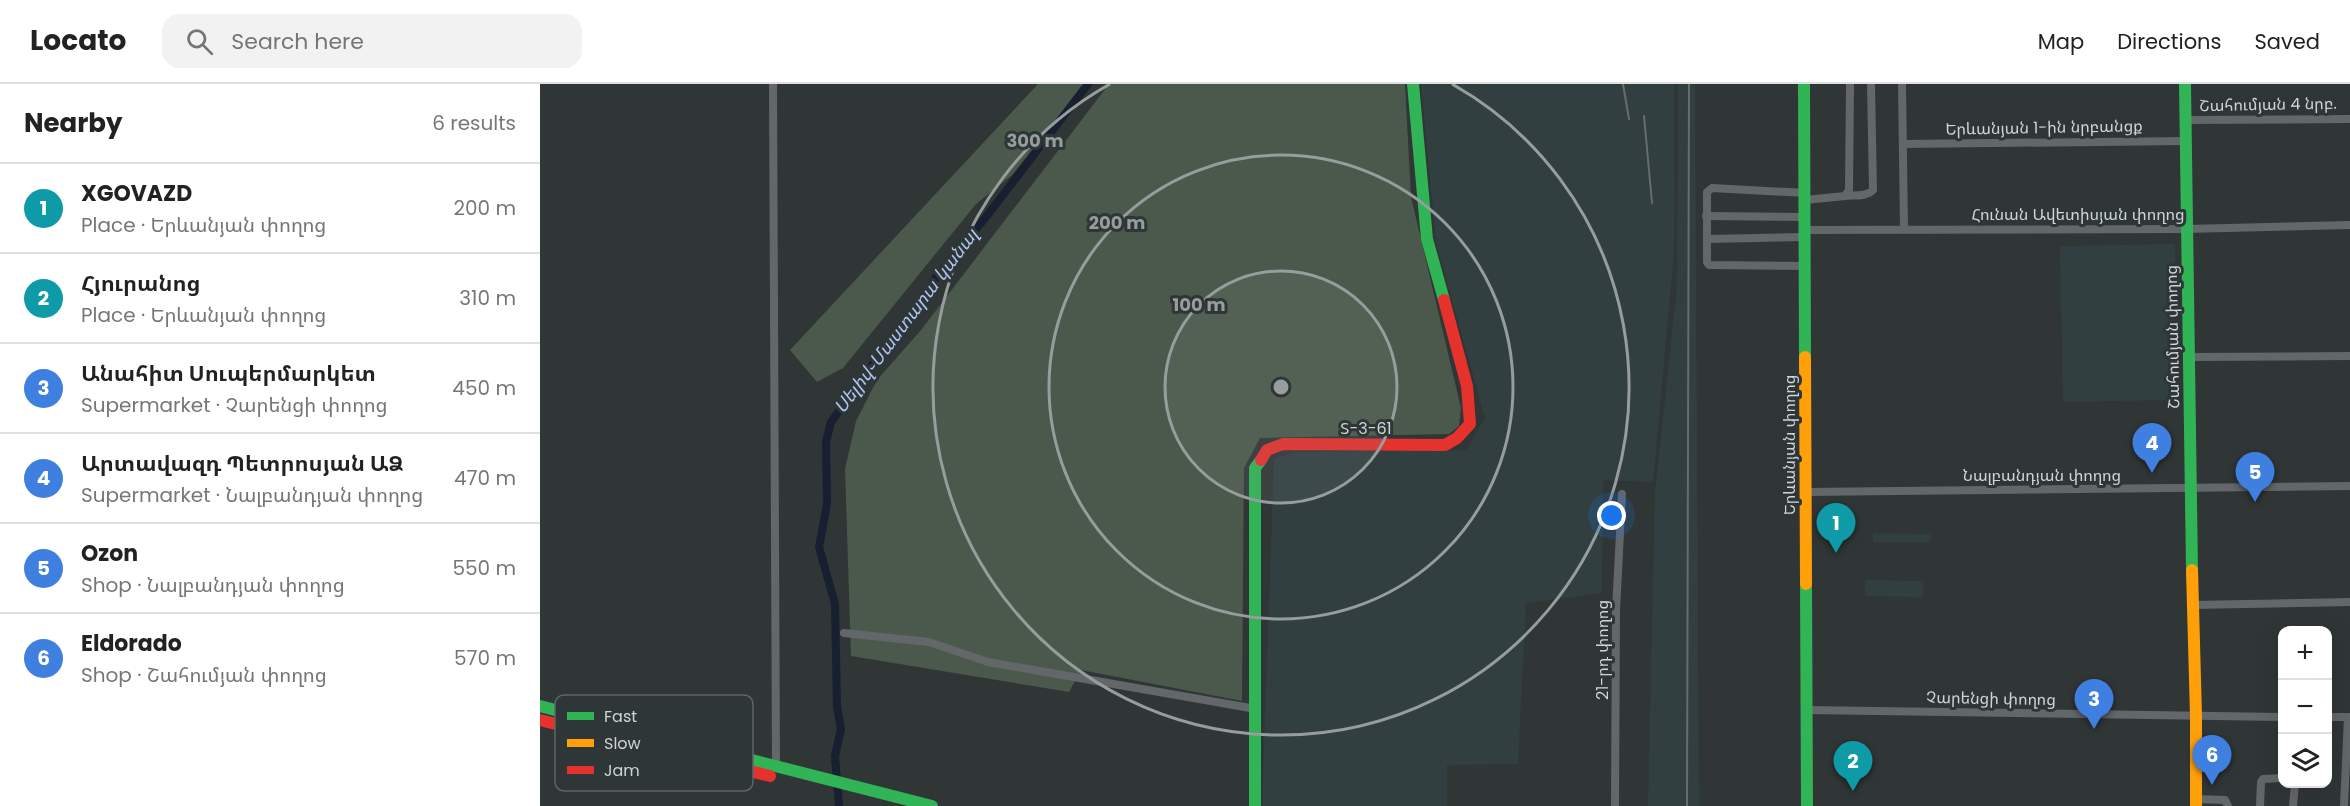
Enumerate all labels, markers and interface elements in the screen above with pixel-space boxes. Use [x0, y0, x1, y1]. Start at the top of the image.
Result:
search box [162, 14, 582, 68]
text: Locato [30, 21, 126, 60]
icon: search [183, 25, 216, 58]
text: Search here [231, 26, 364, 57]
text: Map [2038, 27, 2084, 56]
text: Directions [2117, 27, 2221, 56]
text: Saved [2254, 27, 2320, 56]
street label: Շահումյան 4 նրբ. [2199, 92, 2337, 117]
text: Nearby [24, 105, 122, 141]
text: 6 results [432, 109, 516, 137]
street label: Երևանյան 1-ին նրբանցք [1945, 114, 2143, 141]
text: 300 m [1006, 128, 1064, 153]
text: XGOVAZD [81, 178, 192, 209]
text: 1 [40, 194, 47, 222]
text: 200 m [453, 194, 516, 222]
street label: Հունան Ավետիսյան փողոց [1971, 203, 2185, 226]
text: 200 m [1089, 210, 1145, 235]
text: Place · Երևանյան փողոց [81, 211, 326, 239]
water label: Սելիվ֊Մաստարա կանալ [828, 222, 984, 418]
street label: Շահումյան փողոց [2160, 265, 2185, 409]
text: Հյուրանոց [81, 268, 201, 299]
text: 2 [38, 284, 49, 312]
text: 310 m [459, 284, 516, 312]
text: 100 m [1172, 292, 1226, 317]
text: Place · Երևանյան փողոց [81, 301, 326, 329]
text: Անահիտ Սուպերմարկետ [81, 358, 376, 389]
text: 3 [37, 374, 50, 402]
text: 450 m [452, 374, 516, 402]
street label: Երևանյան փողոց [1778, 375, 1801, 515]
centre of rings [1271, 377, 1291, 397]
text: Supermarket · Չարենցի փողոց [81, 391, 388, 419]
street label: Տ-3-61 [1340, 417, 1392, 440]
pin: 4 [2132, 424, 2172, 473]
text: Արտավազդ Պետրոսյան ԱՁ [81, 448, 403, 479]
pin: 5 [2236, 452, 2274, 502]
text: 4 [37, 464, 50, 492]
text: 470 m [454, 464, 516, 492]
street label: Նալբանդյան փողոց [1963, 464, 2121, 487]
text: Supermarket · Նալբանդյան փողոց [81, 481, 423, 509]
your location [1597, 501, 1626, 530]
pin: 1 [1816, 504, 1856, 553]
text: Ozon [81, 538, 138, 569]
text: 5 [37, 554, 50, 582]
text: 550 m [452, 554, 516, 582]
text: Shop · Նալբանդյան փողոց [81, 571, 345, 599]
street label: 21-րդ փողոց [1591, 600, 1614, 700]
map controls [2278, 626, 2332, 788]
button: + [2278, 626, 2332, 680]
text: Eldorado [81, 628, 182, 659]
text: 6 [37, 644, 50, 672]
text: 570 m [454, 644, 516, 672]
text: Shop · Շահումյան փողոց [81, 661, 327, 689]
pin: 3 [2074, 680, 2114, 729]
button: − [2278, 680, 2332, 734]
street label: Չարենցի փողոց [1926, 686, 2056, 711]
legend [555, 695, 753, 791]
text: Fast [604, 705, 637, 728]
text: Slow [604, 732, 641, 755]
button: layers [2278, 734, 2332, 788]
pin: 6 [2192, 736, 2232, 785]
pin: 2 [1834, 742, 1872, 791]
text: Jam [604, 759, 640, 782]

